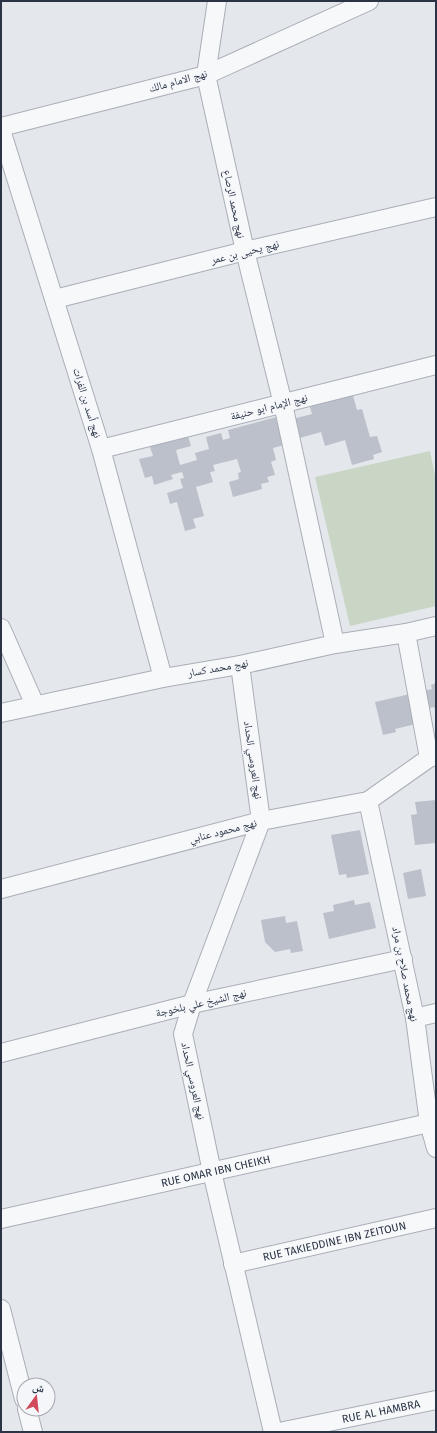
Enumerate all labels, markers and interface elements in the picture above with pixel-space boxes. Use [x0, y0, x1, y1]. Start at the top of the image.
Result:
street label: نهج الامام مالك [147, 67, 209, 95]
street label: نهج محمد الرصاع [220, 168, 248, 240]
street label: نهج يحيى بن عمر [209, 237, 280, 267]
street label: نهج أسد بن الفرات [70, 366, 105, 440]
street label: نهج الإمام ابو حنيفة [229, 391, 309, 423]
street label: نهج محمد كسار [186, 656, 249, 680]
street label: نهج العروسي الحداد [239, 720, 265, 800]
street label: نهج محمود عنابي [188, 816, 259, 847]
street label: نهج محمد صلاح بن مراد [389, 925, 421, 1023]
street label: نهج الشيخ علي بلخوجة [154, 986, 248, 1022]
street label: نهج العروسي الحداد [177, 1041, 208, 1121]
street label: RUE OMAR IBN CHEIKH [160, 1152, 272, 1189]
street label: RUE TAKIEDDINE IBN ZEITOUN [262, 1218, 407, 1264]
north arrow [16, 1377, 56, 1417]
text: ش [31, 1380, 46, 1397]
street label: RUE AL HAMBRA [341, 1397, 422, 1426]

